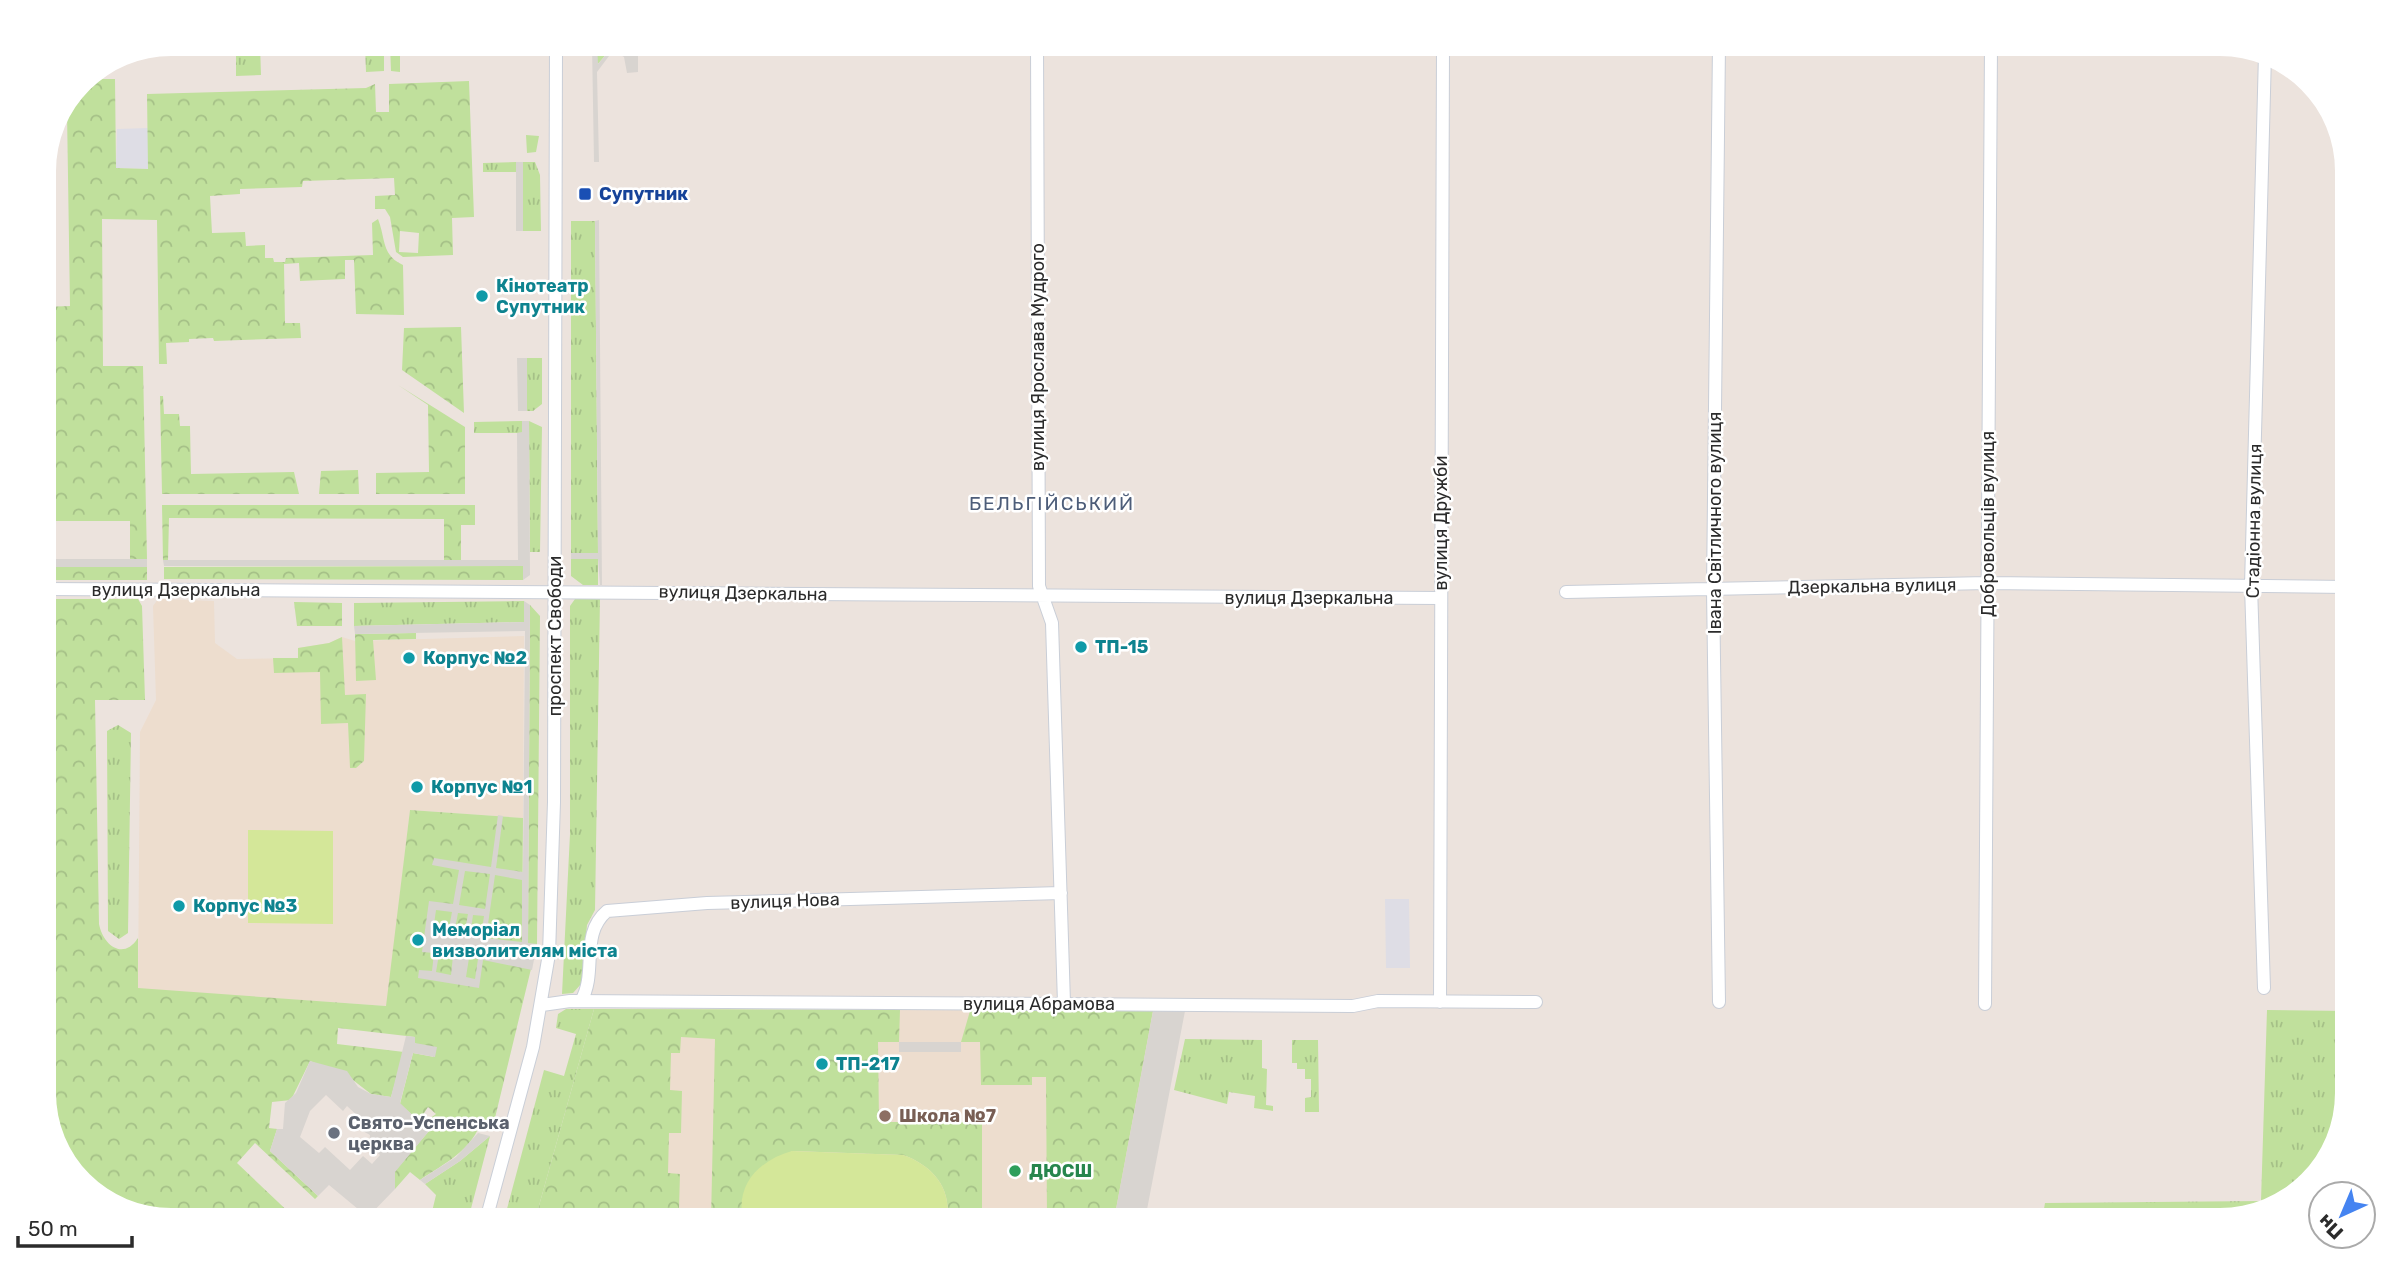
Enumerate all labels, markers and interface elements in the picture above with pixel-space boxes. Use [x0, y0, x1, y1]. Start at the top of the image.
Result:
place label: Супутник [599, 183, 688, 205]
marker: Супутник [577, 186, 593, 202]
street label: вулиця Ярослава Мудрого [1027, 243, 1049, 471]
place label: Кінотеатр Супутник [496, 275, 589, 318]
marker: Кінотеатр Супутник [474, 288, 490, 304]
street label: Івана Світличного вулиця [1704, 412, 1726, 634]
street label: Добровольців вулиця [1977, 431, 1999, 617]
street label: Стадіонна вулиця [2242, 443, 2266, 599]
street label: вулиця Дружби [1430, 456, 1452, 590]
district label: БЕЛЬГІЙСЬКИЙ [969, 492, 1135, 515]
street label: проспект Свободи [544, 556, 566, 716]
street label: Дзеркальна вулиця [1787, 574, 1957, 598]
street label: вулиця Дзеркальна [92, 579, 260, 601]
street label: вулиця Дзеркальна [658, 581, 828, 605]
street label: вулиця Дзеркальна [1225, 587, 1393, 609]
place label: ТП-15 [1095, 636, 1148, 658]
marker: ТП-15 [1073, 639, 1089, 655]
place label: Корпус №2 [423, 647, 527, 669]
marker: Корпус №2 [401, 650, 417, 666]
place label: Корпус №1 [431, 776, 533, 798]
marker: Корпус №1 [409, 779, 425, 795]
street label: вулиця Нова [730, 888, 840, 914]
place label: Корпус №3 [193, 895, 298, 917]
marker: Корпус №3 [171, 898, 187, 914]
place label: Меморіал визволителям міста [432, 919, 618, 962]
marker: Меморіал визволителям міста [410, 932, 426, 948]
street label: вулиця Абрамова [963, 993, 1115, 1015]
place label: ТП-217 [836, 1053, 900, 1075]
marker: ТП-217 [814, 1056, 830, 1072]
place label: Школа №7 [899, 1105, 996, 1127]
marker: Школа №7 [877, 1108, 893, 1124]
place label: Свято–Успенська церква [348, 1112, 510, 1155]
marker: Свято–Успенська церква [326, 1125, 342, 1141]
place label: ДЮСШ [1029, 1160, 1092, 1182]
marker: ДЮСШ [1007, 1163, 1023, 1179]
north arrow [2307, 1180, 2377, 1250]
scale bar [18, 1204, 131, 1248]
text: Пн [2313, 1209, 2348, 1244]
text: 50 m [28, 1216, 78, 1241]

